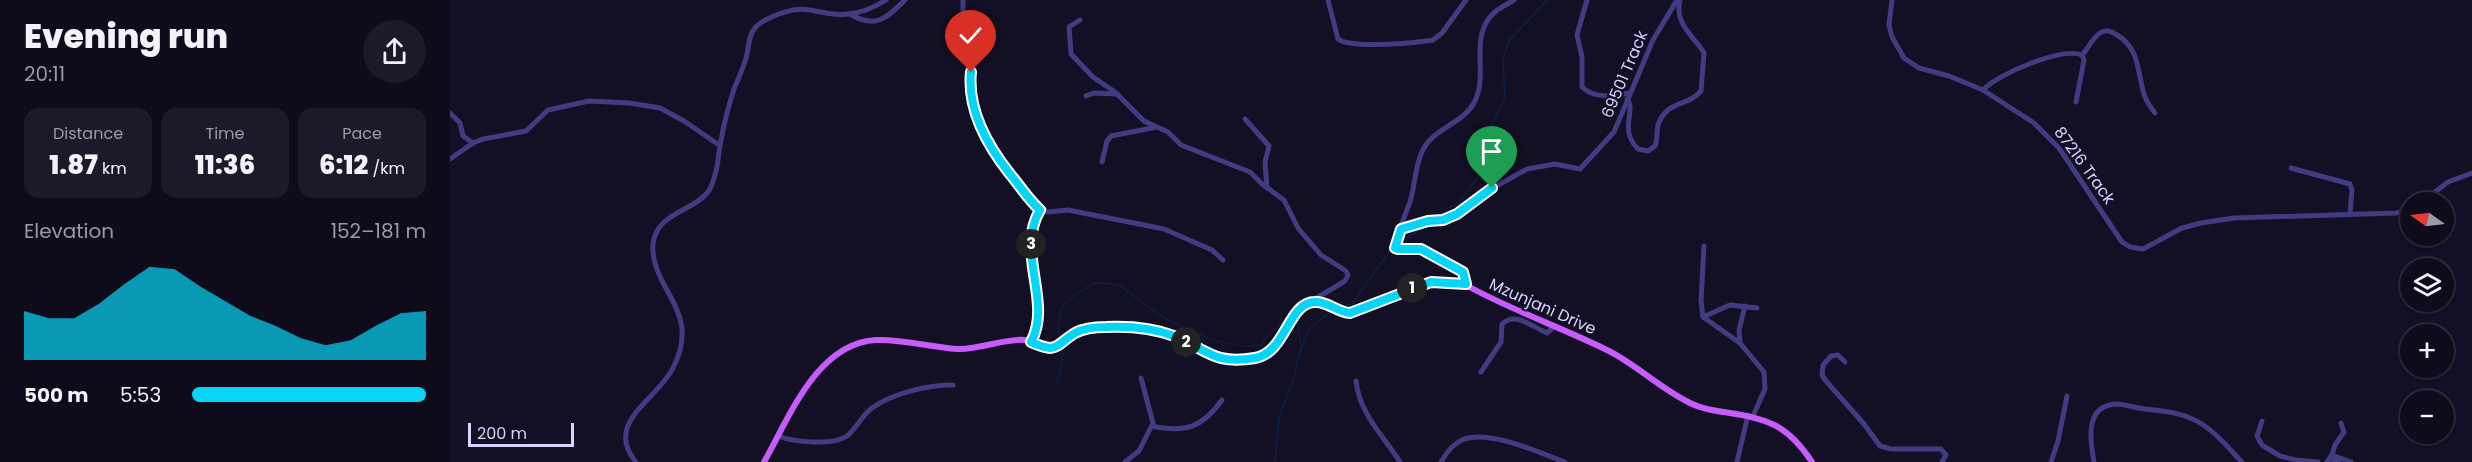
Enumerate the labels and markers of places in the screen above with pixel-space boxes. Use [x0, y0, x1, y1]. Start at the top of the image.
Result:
pin [945, 10, 996, 72]
pin [1466, 126, 1517, 188]
pin: 3 [1016, 229, 1046, 259]
pin: 1 [1397, 273, 1427, 303]
pin: 2 [1171, 327, 1201, 357]

